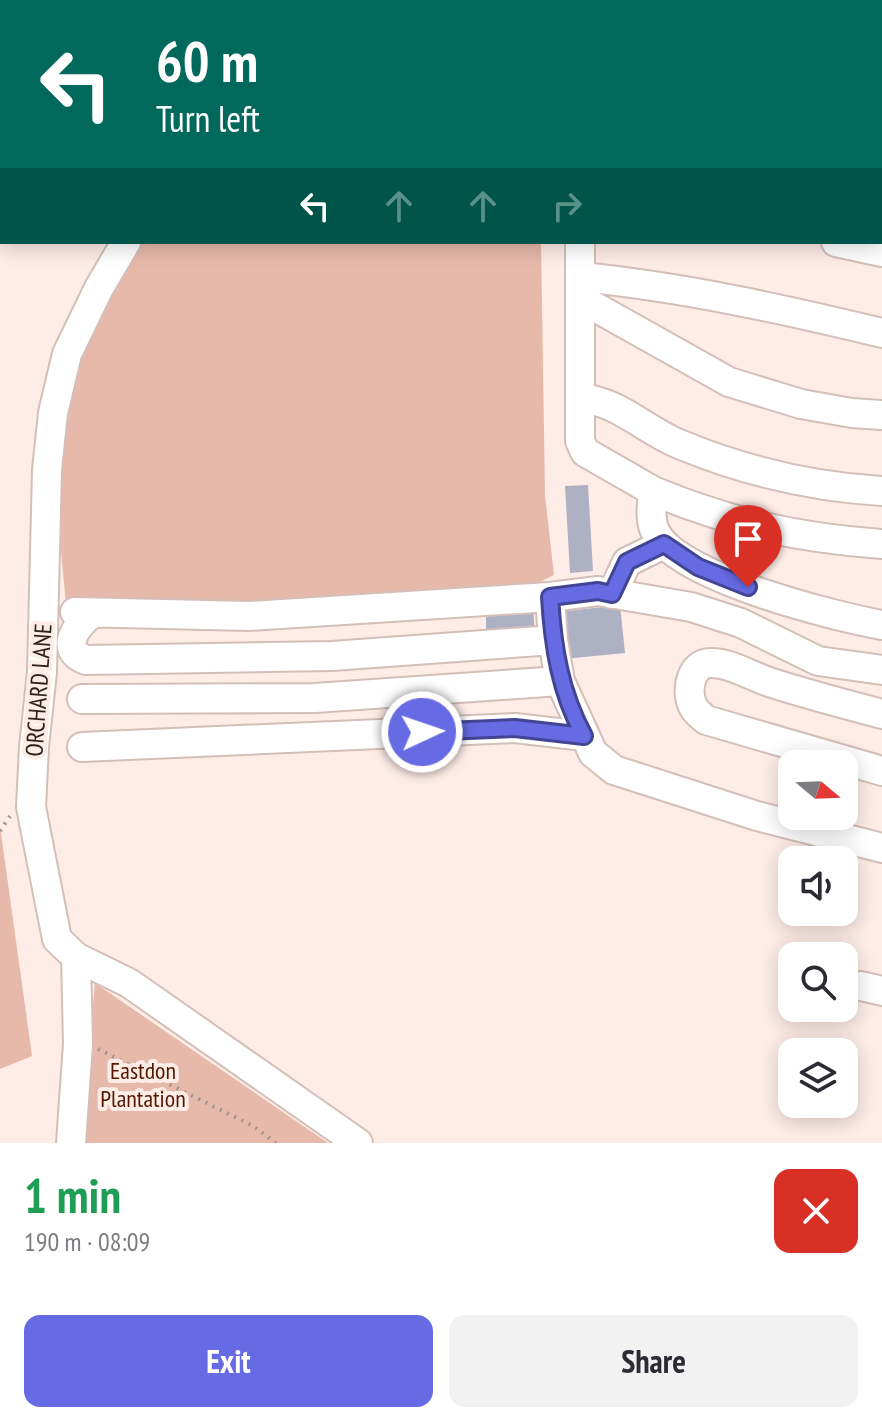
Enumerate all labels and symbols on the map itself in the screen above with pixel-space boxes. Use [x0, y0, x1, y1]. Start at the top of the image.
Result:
pin [714, 505, 782, 587]
street label: ORCHARD LANE [18, 622, 59, 757]
position arrow [380, 690, 464, 774]
north arrow [778, 750, 858, 830]
park label: Eastdon Plantation [100, 1055, 186, 1114]

